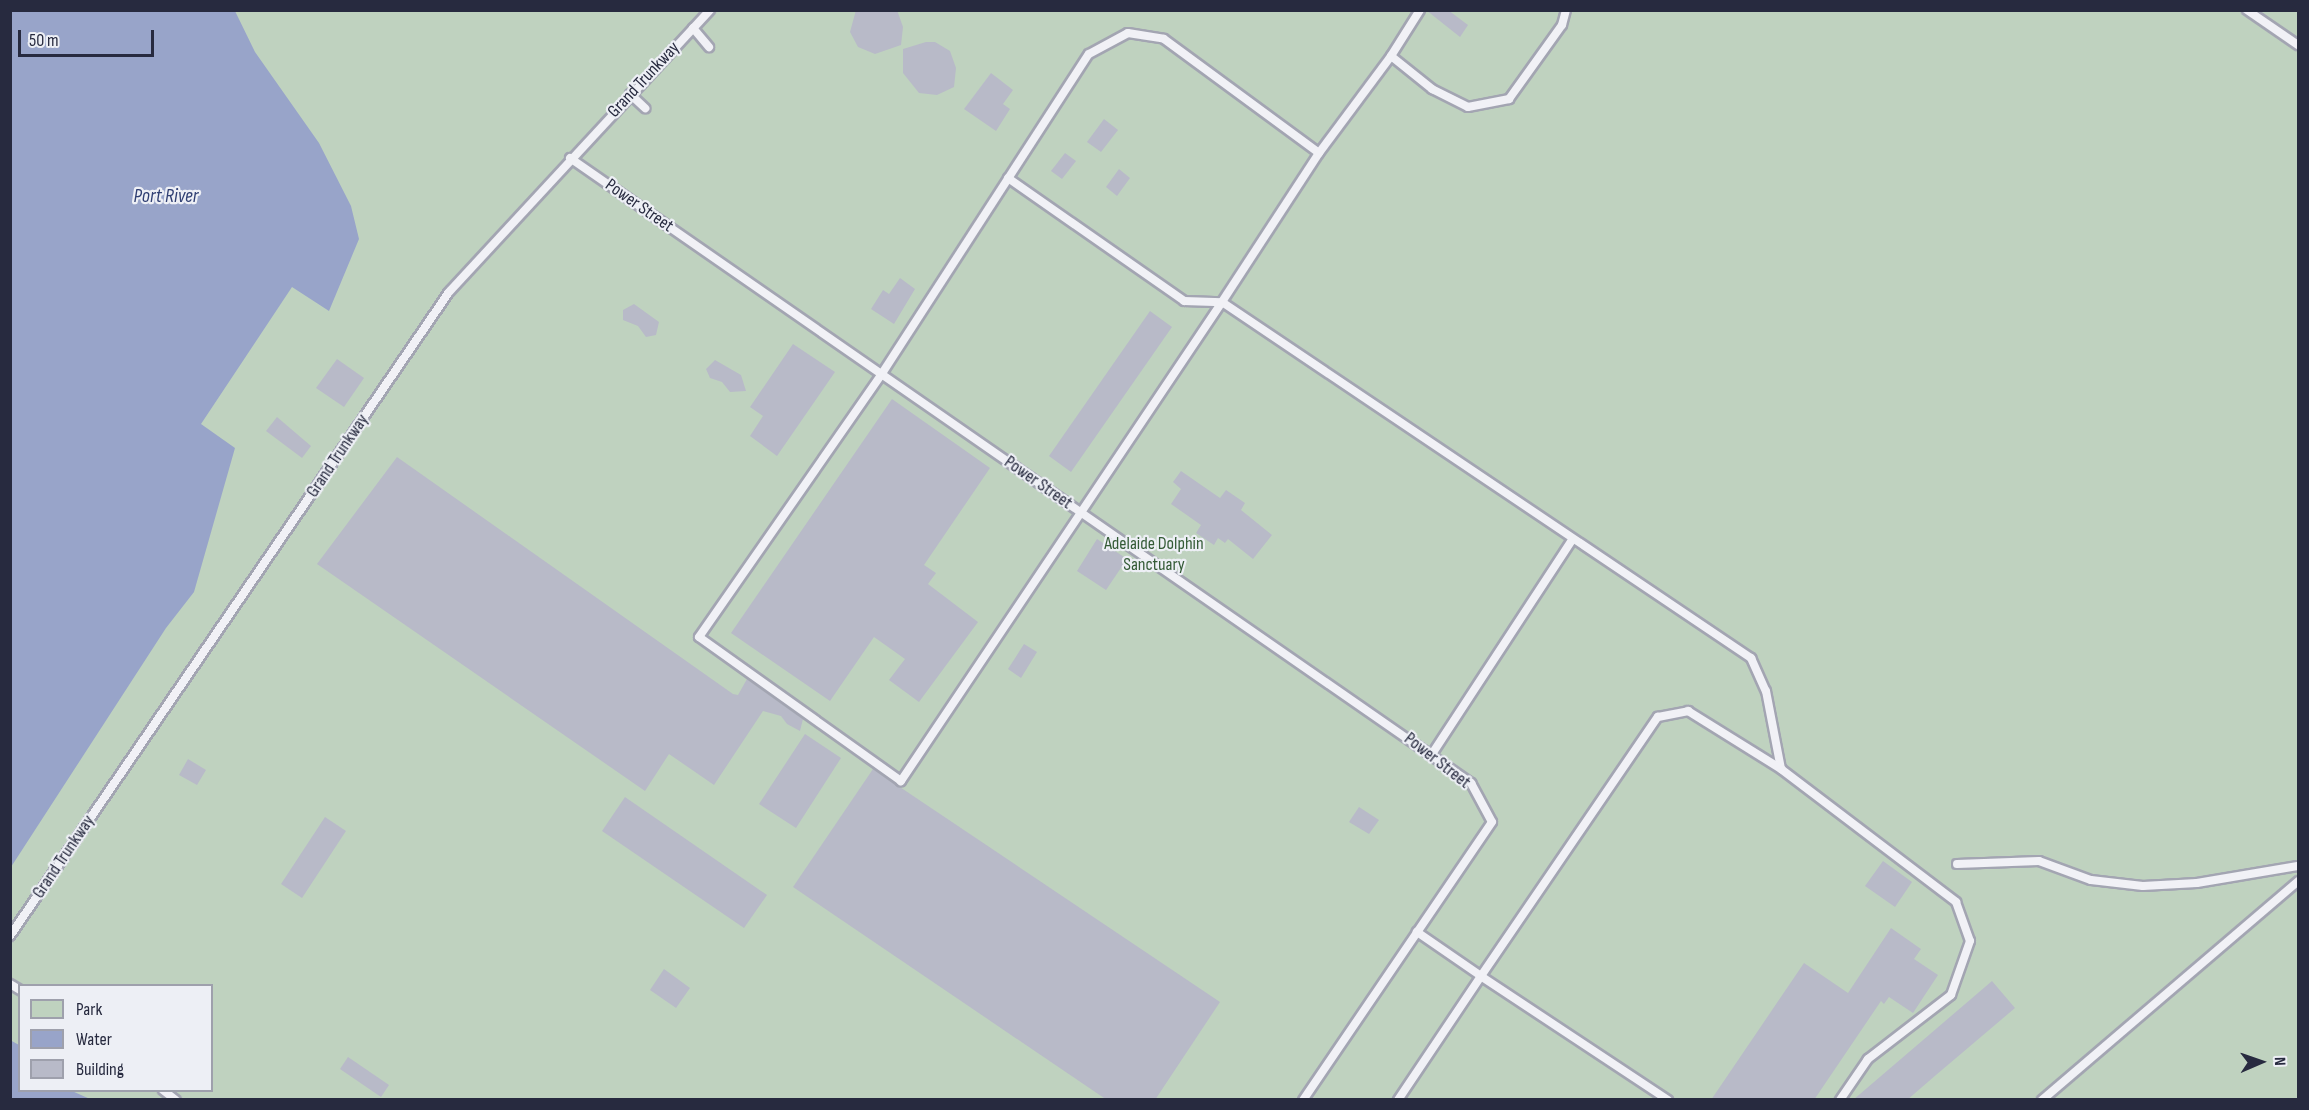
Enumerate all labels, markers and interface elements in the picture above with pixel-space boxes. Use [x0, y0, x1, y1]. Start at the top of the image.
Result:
scale bar [21, 18, 158, 56]
text: 50 m [29, 30, 59, 51]
street label: Grand Trunkway [603, 38, 685, 122]
street label: Power Street [601, 175, 677, 237]
water label: Port River [134, 184, 198, 208]
street label: Grand Trunkway [302, 410, 374, 502]
street label: Power Street [1000, 452, 1076, 514]
park label: Adelaide Dolphin Sanctuary [1104, 534, 1204, 576]
street label: Power Street [1400, 728, 1474, 794]
street label: Grand Trunkway [28, 811, 100, 903]
legend [18, 984, 213, 1092]
text: Park [76, 999, 102, 1020]
text: Water [76, 1029, 112, 1050]
north arrow [2231, 1032, 2291, 1092]
text: N [2270, 1057, 2289, 1066]
text: Building [76, 1059, 124, 1080]

